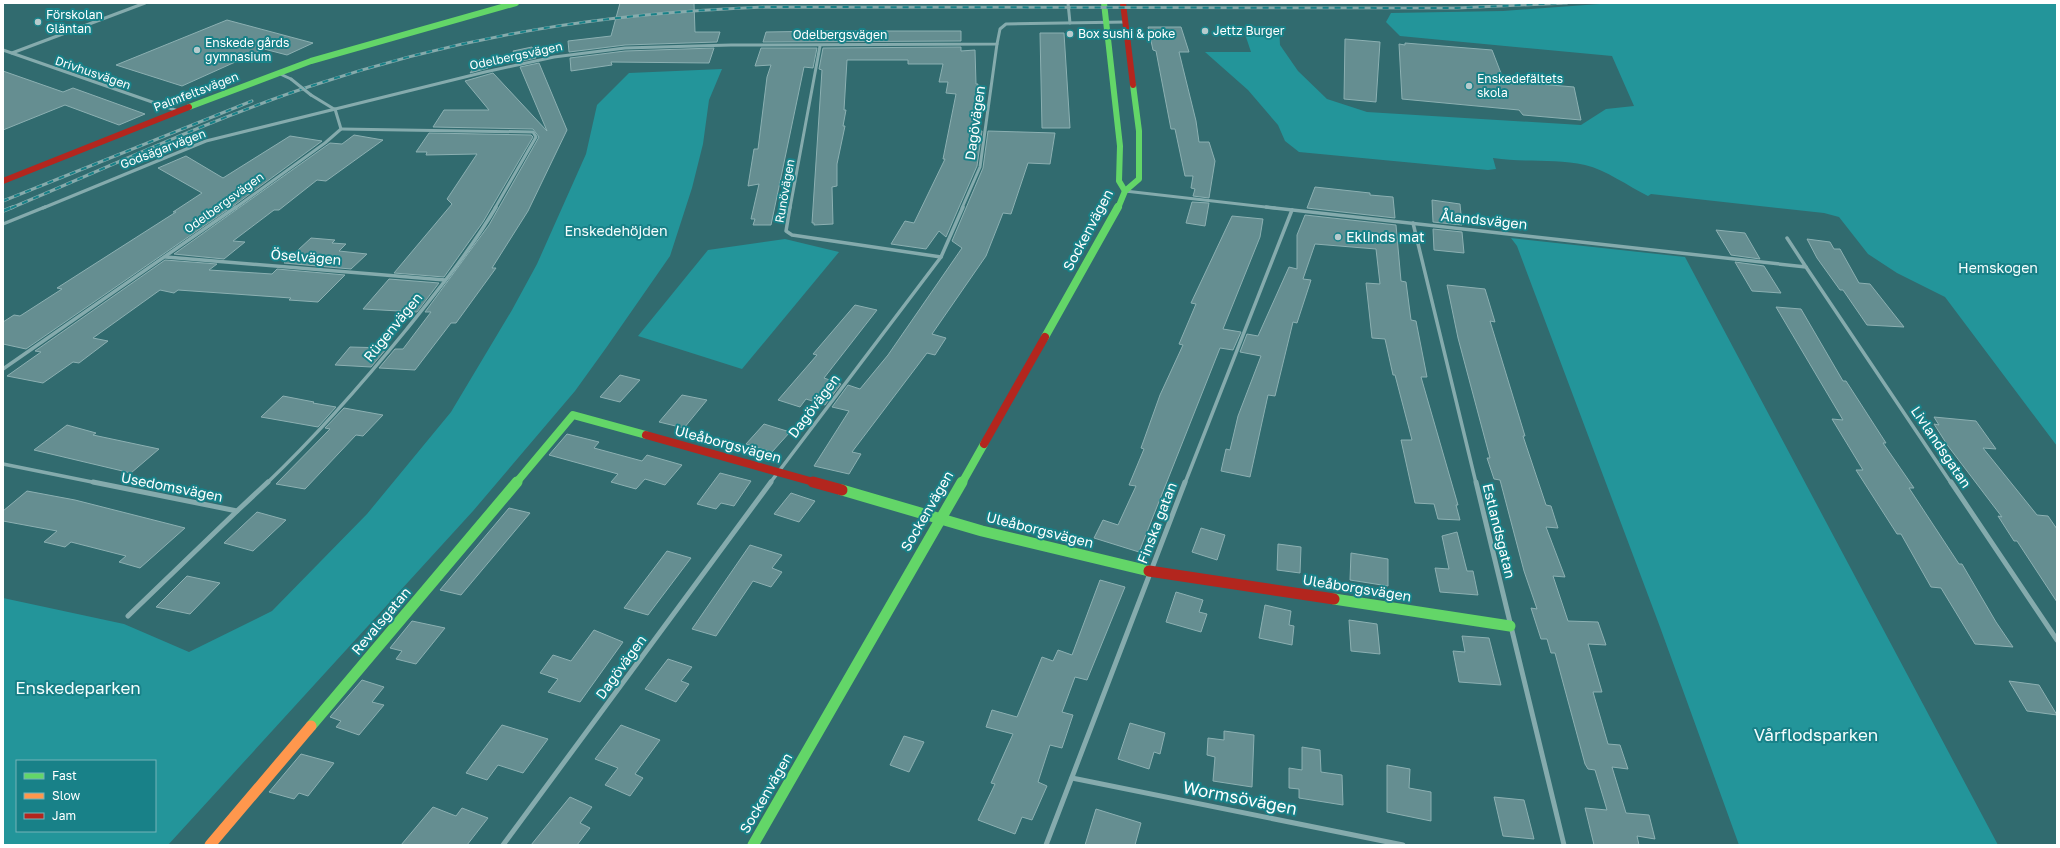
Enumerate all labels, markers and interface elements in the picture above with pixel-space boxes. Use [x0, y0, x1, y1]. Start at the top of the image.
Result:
place label: Förskolan Gläntan [46, 7, 103, 36]
marker: Förskolan Gläntan [33, 17, 43, 27]
place label: Jettz Burger [1213, 23, 1285, 38]
place label: Box sushi & poke [1078, 26, 1175, 41]
marker: Jettz Burger [1200, 26, 1210, 36]
street label: Odelbergsvägen [793, 27, 887, 42]
marker: Box sushi & poke [1065, 29, 1075, 39]
place label: Enskede gårds gymnasium [205, 35, 289, 64]
street label: Odelbergsvägen [468, 38, 564, 73]
marker: Enskede gårds gymnasium [192, 45, 202, 55]
street label: Drivhusvägen [53, 53, 133, 92]
street label: Palmfeltsvägen [151, 68, 240, 115]
place label: Enskedefältets skola [1477, 71, 1563, 100]
marker: Enskedefältets skola [1464, 81, 1474, 91]
street label: Dagövägen [961, 84, 988, 161]
street label: Godsägarvägen [118, 125, 208, 172]
street label: Runövägen [772, 158, 797, 224]
street label: Odelbergsvägen [181, 169, 266, 236]
street label: Sockenvägen [1059, 186, 1116, 273]
street label: Ålandsvägen [1440, 207, 1528, 233]
park label: Enskedehöjden [564, 222, 668, 239]
place label: Eklinds mat [1346, 228, 1425, 245]
marker: Eklinds mat [1333, 232, 1343, 242]
street label: Öselvägen [270, 245, 342, 268]
park label: Hemskogen [1958, 259, 2038, 276]
street label: Rügenvägen [360, 289, 426, 365]
street label: Dagövägen [784, 371, 843, 441]
street label: Livlandsgatan [1908, 403, 1975, 491]
street label: Uleåborgsvägen [673, 421, 783, 466]
street label: Usedomsvägen [120, 468, 224, 505]
street label: Sockenvägen [897, 468, 956, 554]
street label: Finska gatan [1133, 480, 1180, 566]
street label: Estlandsgatan [1479, 482, 1519, 580]
street label: Uleåborgsvägen [985, 508, 1095, 551]
street label: Uleåborgsvägen [1302, 571, 1413, 604]
street label: Revalsgatan [347, 583, 414, 658]
street label: Dagövägen [592, 631, 650, 702]
park label: Enskedeparken [15, 677, 141, 698]
park label: Vårflodsparken [1754, 724, 1878, 745]
street label: Sockenvägen [736, 750, 795, 836]
legend [16, 760, 156, 832]
text: Fast [52, 768, 77, 783]
street label: Wormsövägen [1181, 776, 1299, 819]
text: Slow [52, 788, 80, 803]
text: Jam [52, 808, 76, 823]

